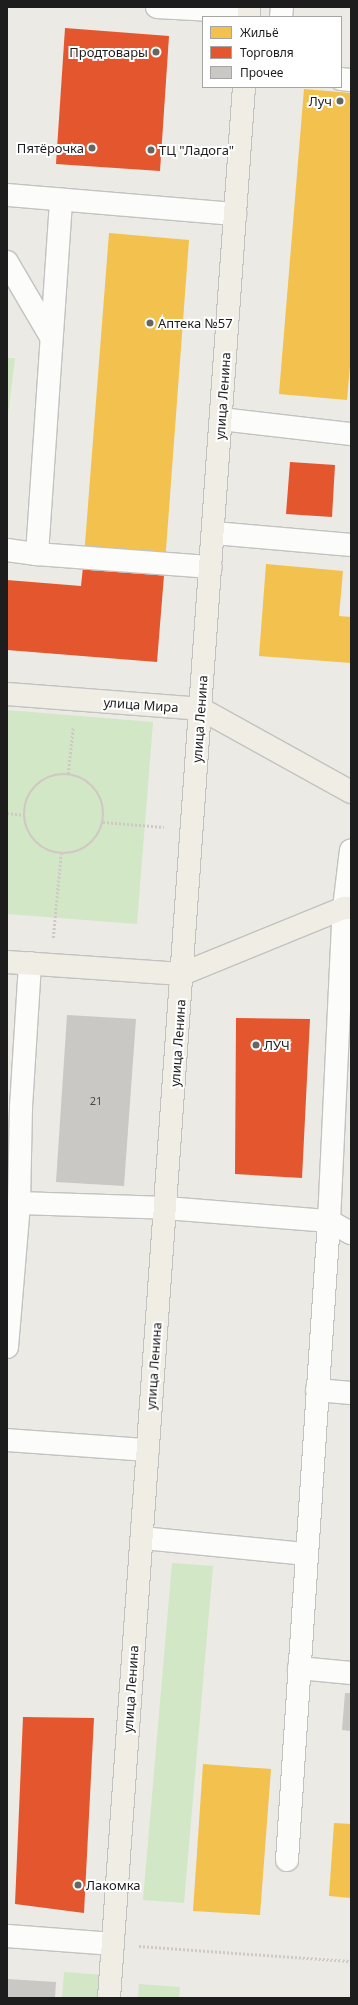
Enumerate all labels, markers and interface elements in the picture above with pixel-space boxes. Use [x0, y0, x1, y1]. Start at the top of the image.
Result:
legend [202, 16, 342, 88]
text: Жильё [240, 24, 279, 41]
place label: Продтовары [69, 44, 148, 60]
text: Торговля [240, 44, 294, 61]
marker: Продтовары [151, 47, 161, 57]
text: Прочее [240, 64, 283, 81]
place label: Луч [309, 93, 332, 109]
marker: Луч [335, 96, 345, 106]
place label: Пятёрочка [17, 140, 84, 156]
place label: ТЦ "Ладога" [159, 142, 234, 158]
marker: Пятёрочка [87, 143, 97, 153]
marker: ТЦ "Ладога" [146, 145, 156, 155]
place label: Аптека №57 [158, 315, 233, 331]
marker: Аптека №57 [145, 318, 155, 328]
street label: улица Ленина [212, 352, 234, 440]
street label: улица Ленина [189, 675, 211, 763]
street label: улица Мира [103, 695, 179, 715]
street label: улица Ленина [167, 999, 189, 1087]
place label: ЛУЧ [264, 1037, 290, 1053]
marker: ЛУЧ [251, 1040, 261, 1050]
house number: 21 [90, 1094, 102, 1108]
street label: улица Ленина [143, 1322, 165, 1410]
street label: улица Ленина [120, 1645, 142, 1733]
place label: Лакомка [86, 1877, 141, 1893]
marker: Лакомка [73, 1880, 83, 1890]

